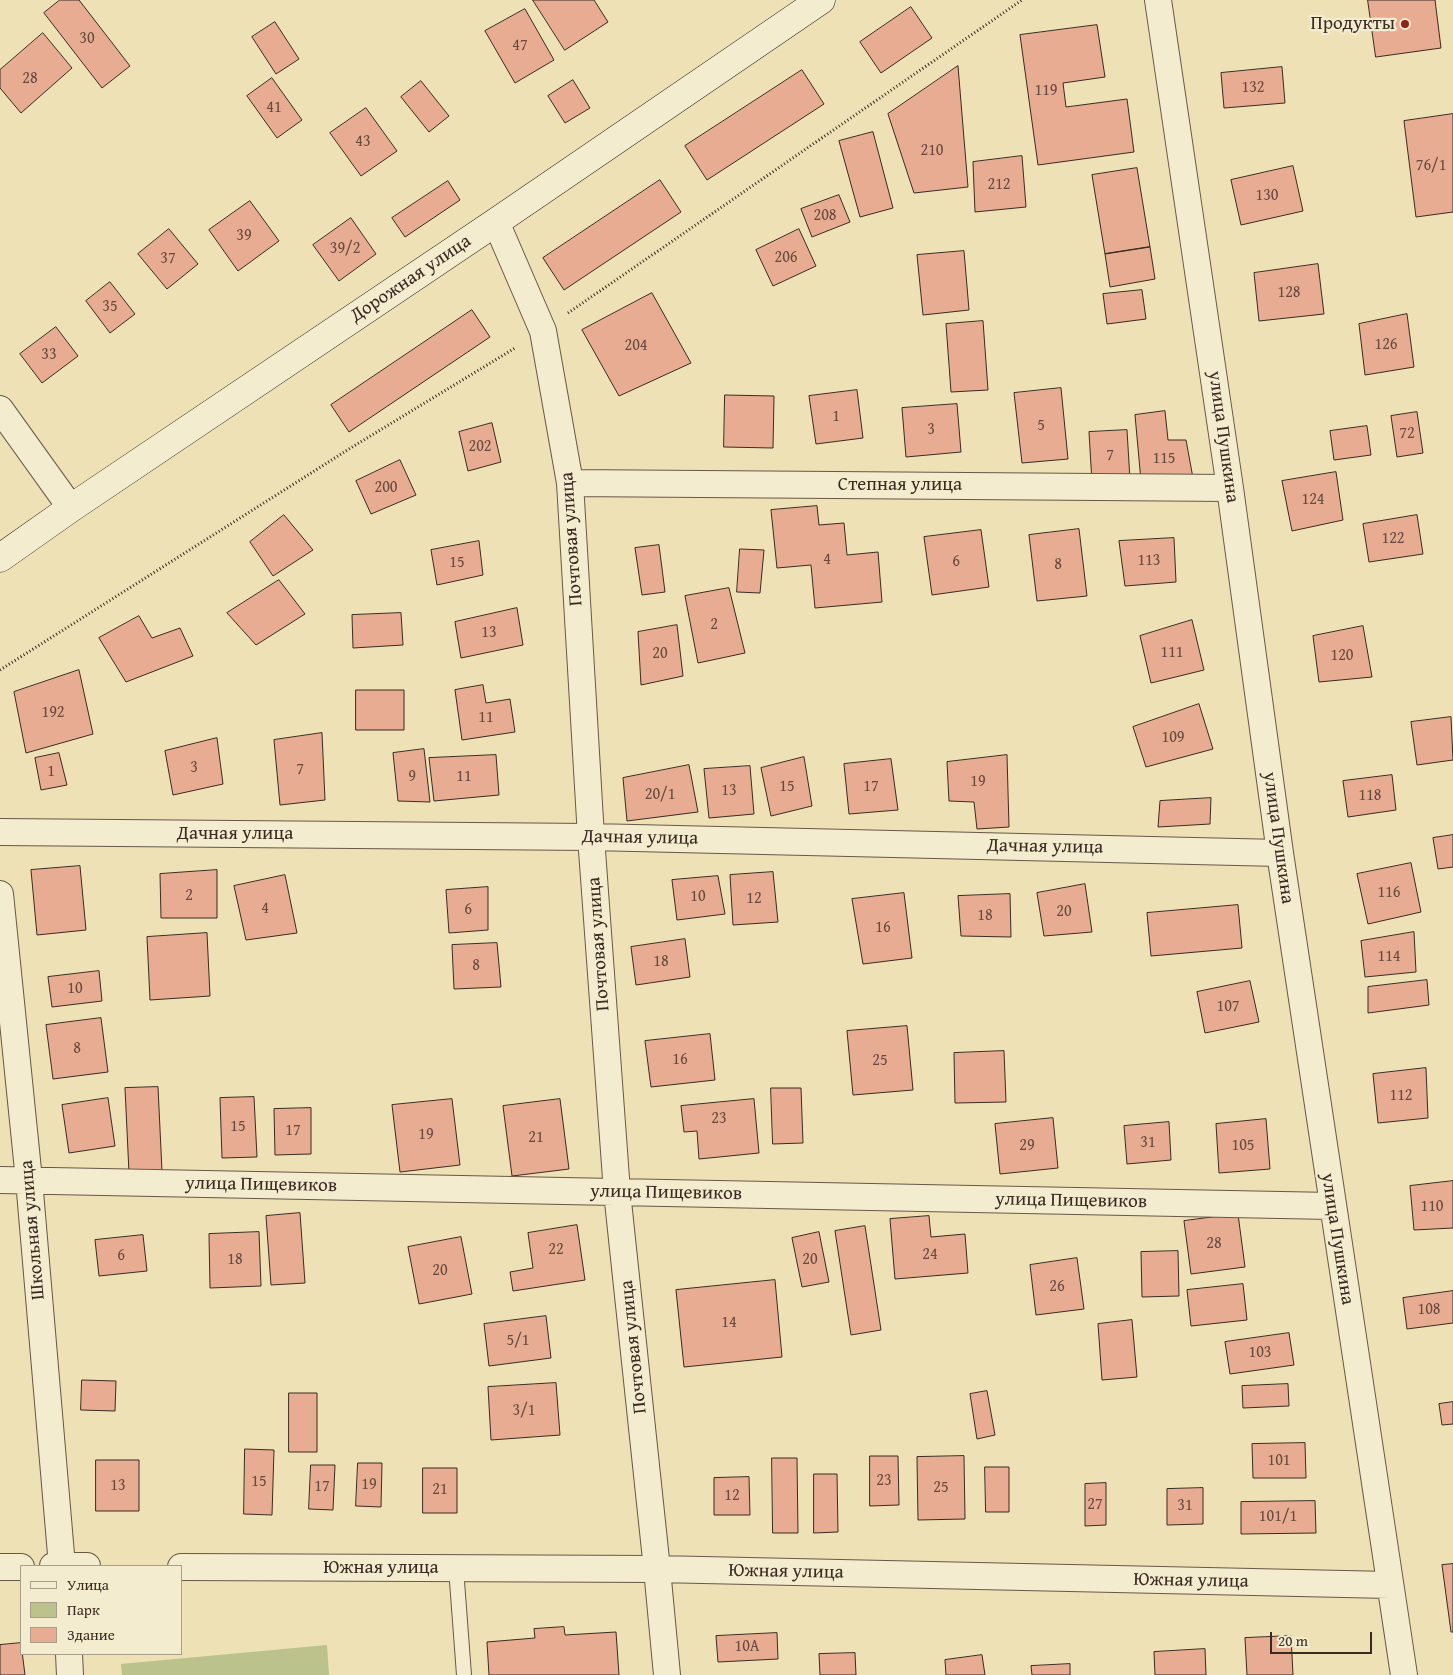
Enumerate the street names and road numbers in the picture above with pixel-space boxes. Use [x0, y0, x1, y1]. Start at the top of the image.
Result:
street label: Дорожная улица [346, 230, 476, 328]
street label: улица Пушкина [1202, 370, 1244, 504]
street label: Почтовая улица [556, 471, 588, 607]
street label: Степная улица [838, 474, 962, 496]
street label: улица Пушкина [1257, 771, 1299, 905]
street label: Дачная улица [177, 823, 293, 845]
street label: Дачная улица [582, 826, 698, 850]
street label: Дачная улица [987, 835, 1103, 859]
street label: Почтовая улица [583, 876, 615, 1012]
street label: Школьная улица [16, 1159, 50, 1301]
street label: улица Пушкина [1315, 1171, 1359, 1307]
street label: улица Пищевиков [185, 1172, 337, 1198]
street label: улица Пищевиков [590, 1180, 742, 1206]
street label: улица Пищевиков [995, 1188, 1147, 1214]
street label: Почтовая улица [616, 1279, 652, 1415]
street label: Южная улица [323, 1557, 439, 1579]
street label: Южная улица [728, 1560, 844, 1584]
street label: Южная улица [1133, 1569, 1249, 1593]

